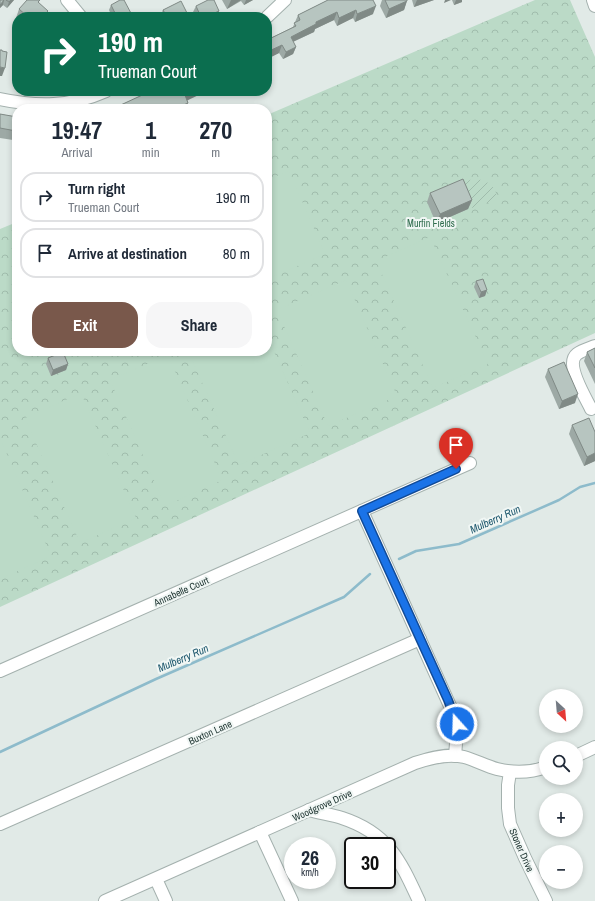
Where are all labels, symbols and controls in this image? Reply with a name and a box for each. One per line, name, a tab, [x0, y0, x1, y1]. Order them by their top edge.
text: 190 m	[98, 23, 163, 61]
icon: right	[32, 28, 84, 80]
text: Trueman Court	[98, 59, 197, 84]
text: 19:47	[52, 114, 102, 146]
text: 1	[145, 114, 156, 146]
text: 270	[199, 114, 232, 146]
text: Arrival	[62, 144, 92, 161]
text: min	[142, 144, 160, 161]
text: m	[211, 144, 220, 161]
text: Turn right	[68, 178, 125, 199]
icon: right	[34, 186, 56, 208]
text: 190 m	[216, 187, 250, 208]
text: Trueman Court	[68, 199, 139, 216]
park label: Murfin Fields	[407, 217, 455, 230]
icon: arrive	[34, 242, 56, 264]
text: Arrive at destination	[68, 243, 187, 264]
text: 80 m	[223, 243, 250, 264]
button: Exit	[32, 302, 138, 348]
button: Share	[146, 302, 252, 348]
pin	[439, 428, 473, 469]
icon: arrive	[445, 434, 467, 456]
water label: Mulberry Run	[467, 502, 523, 536]
street label: Annabelle Court	[151, 573, 211, 610]
water label: Mulberry Run	[155, 641, 211, 675]
north arrow	[539, 689, 583, 733]
map controls	[539, 689, 583, 889]
position arrow	[436, 703, 478, 745]
street label: Buxton Lane	[187, 717, 234, 748]
button: search	[539, 741, 583, 785]
street label: Woodgrove Drive	[290, 786, 354, 824]
button: +	[539, 793, 583, 837]
street label: Stoner Drive	[506, 827, 537, 874]
speed limit sign: 30	[344, 837, 396, 889]
text: 26	[301, 844, 319, 871]
button: −	[539, 845, 583, 889]
text: km/h	[301, 866, 319, 879]

